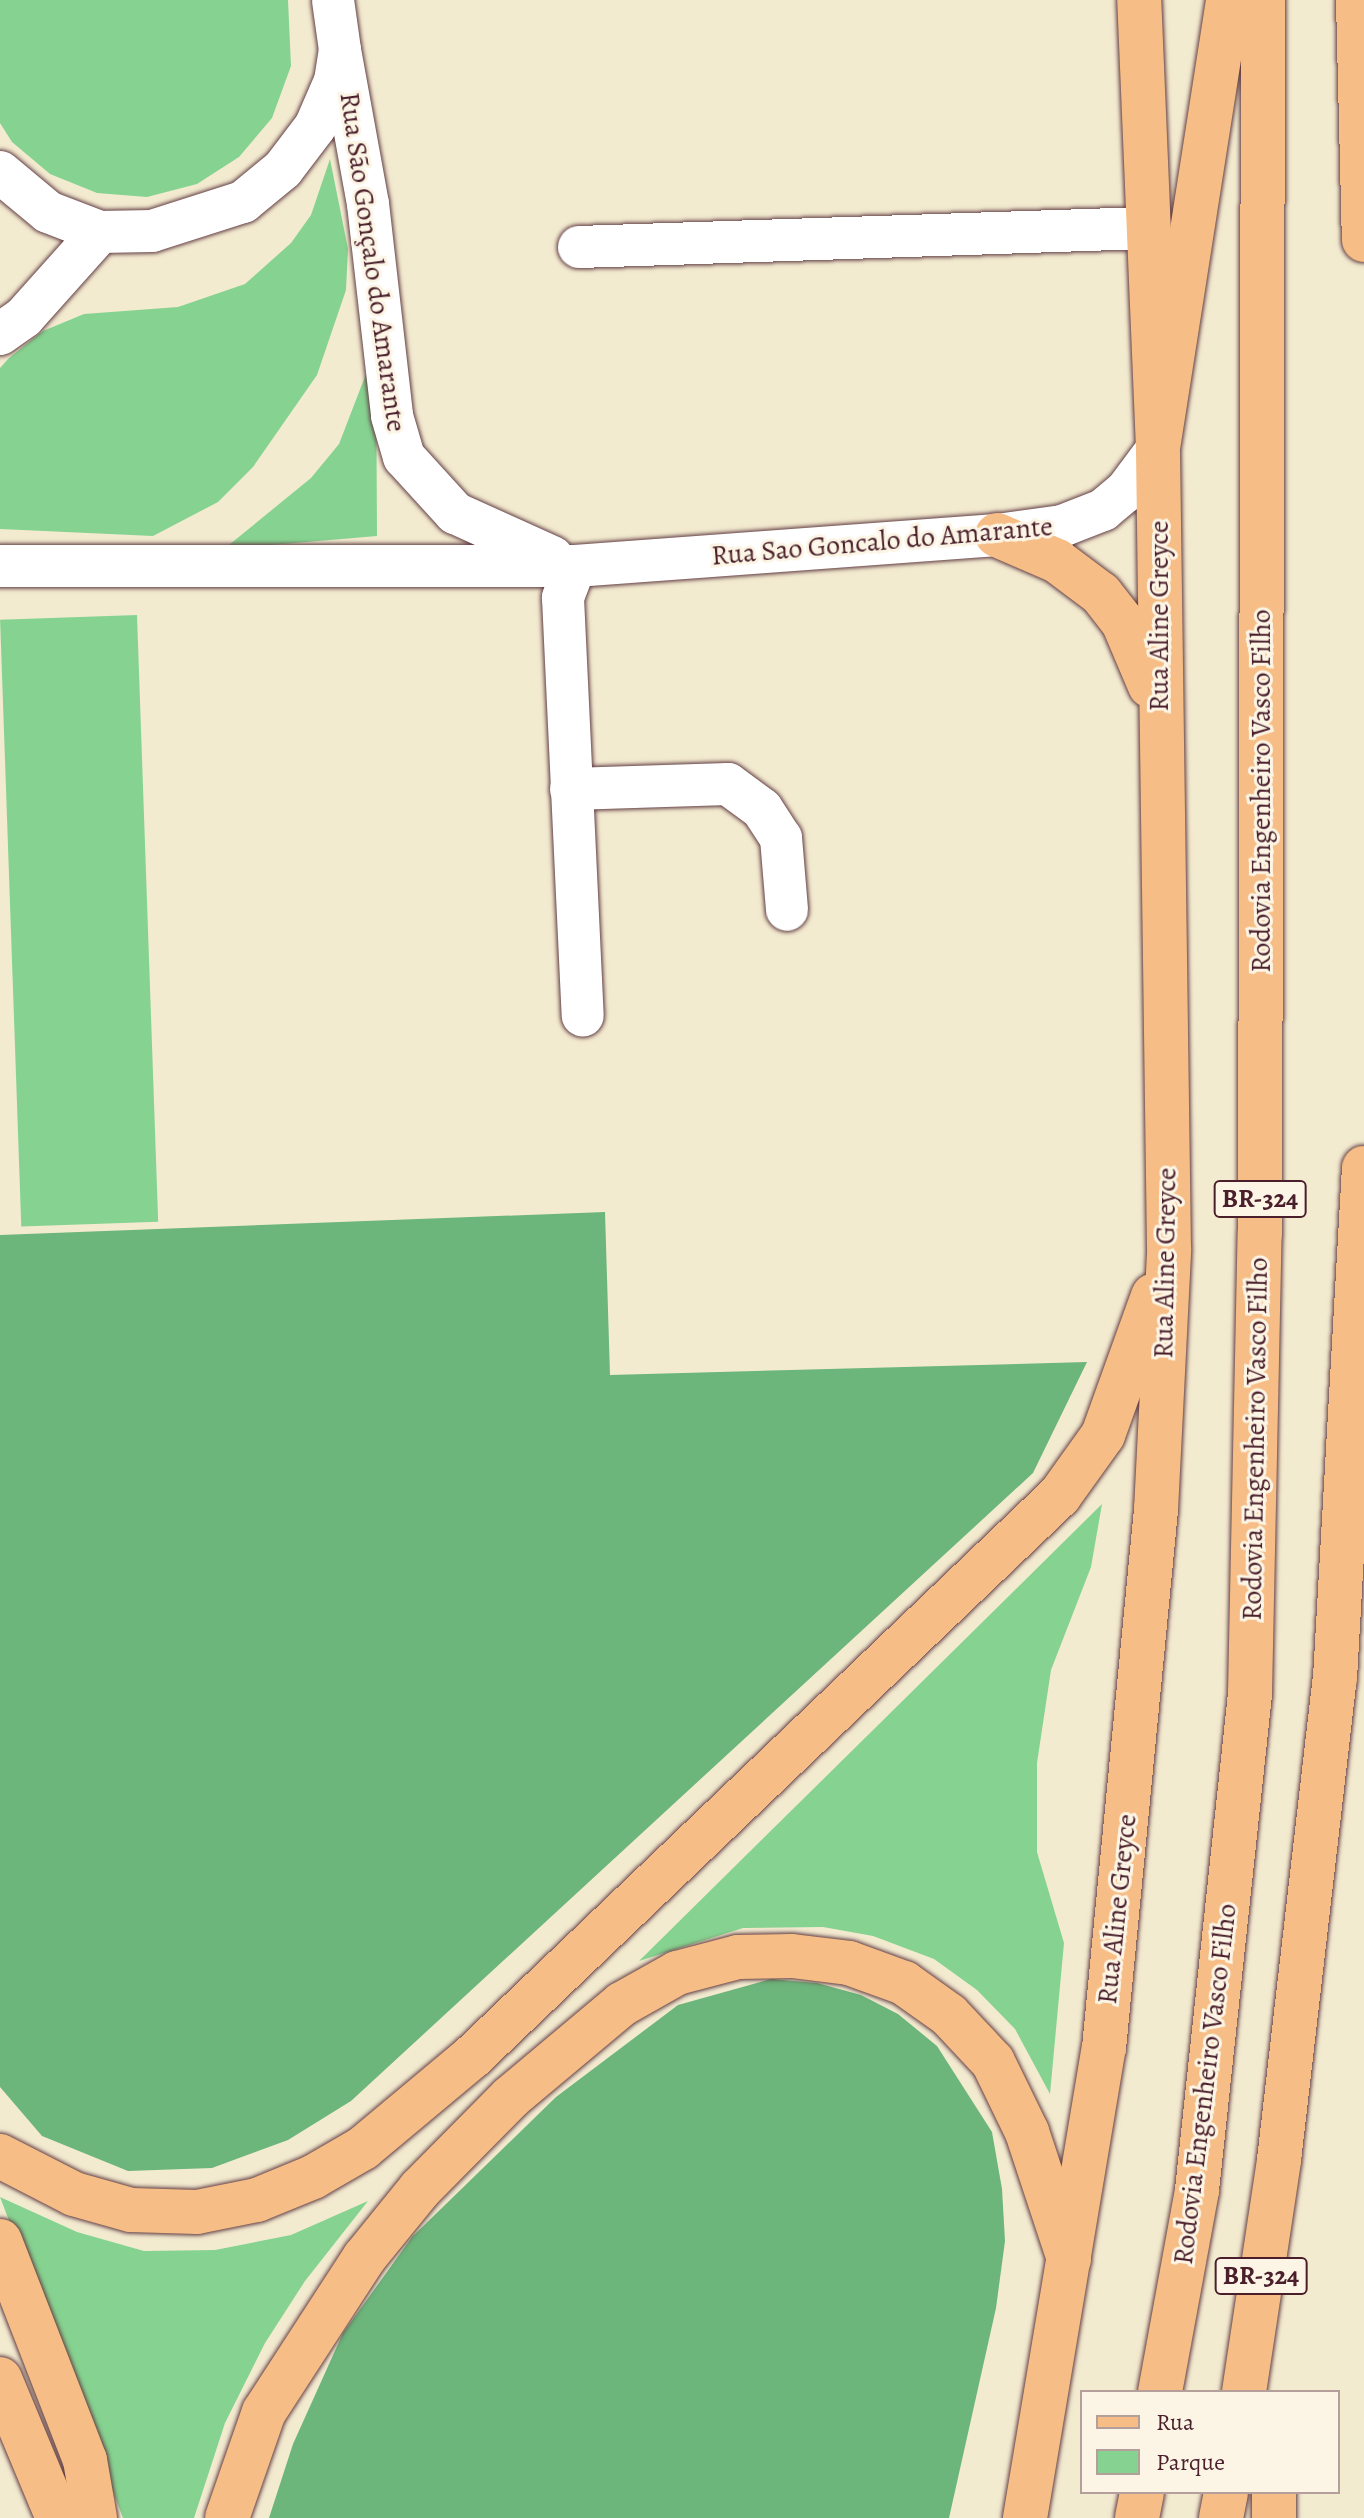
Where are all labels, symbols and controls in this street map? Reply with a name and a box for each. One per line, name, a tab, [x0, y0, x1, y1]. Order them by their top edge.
street label: Rua São Gonçalo do Amarante	[333, 90, 413, 434]
street label: Rua Sao Goncalo do Amarante	[710, 509, 1054, 573]
street label: Rua Aline Greyce	[1142, 520, 1176, 712]
street label: Rodovia Engenheiro Vasco Filho	[1244, 609, 1278, 973]
street label: Rua Aline Greyce	[1147, 1167, 1183, 1359]
road number: BR-324	[1212, 1177, 1308, 1221]
street label: Rodovia Engenheiro Vasco Filho	[1235, 1257, 1275, 1621]
street label: Rua Aline Greyce	[1090, 1812, 1144, 2006]
street label: Rodovia Engenheiro Vasco Filho	[1166, 1902, 1244, 2266]
road number: BR-324	[1213, 2254, 1309, 2298]
legend	[1080, 2390, 1340, 2494]
text: Rua	[1156, 2406, 1194, 2438]
text: Parque	[1156, 2446, 1225, 2478]

